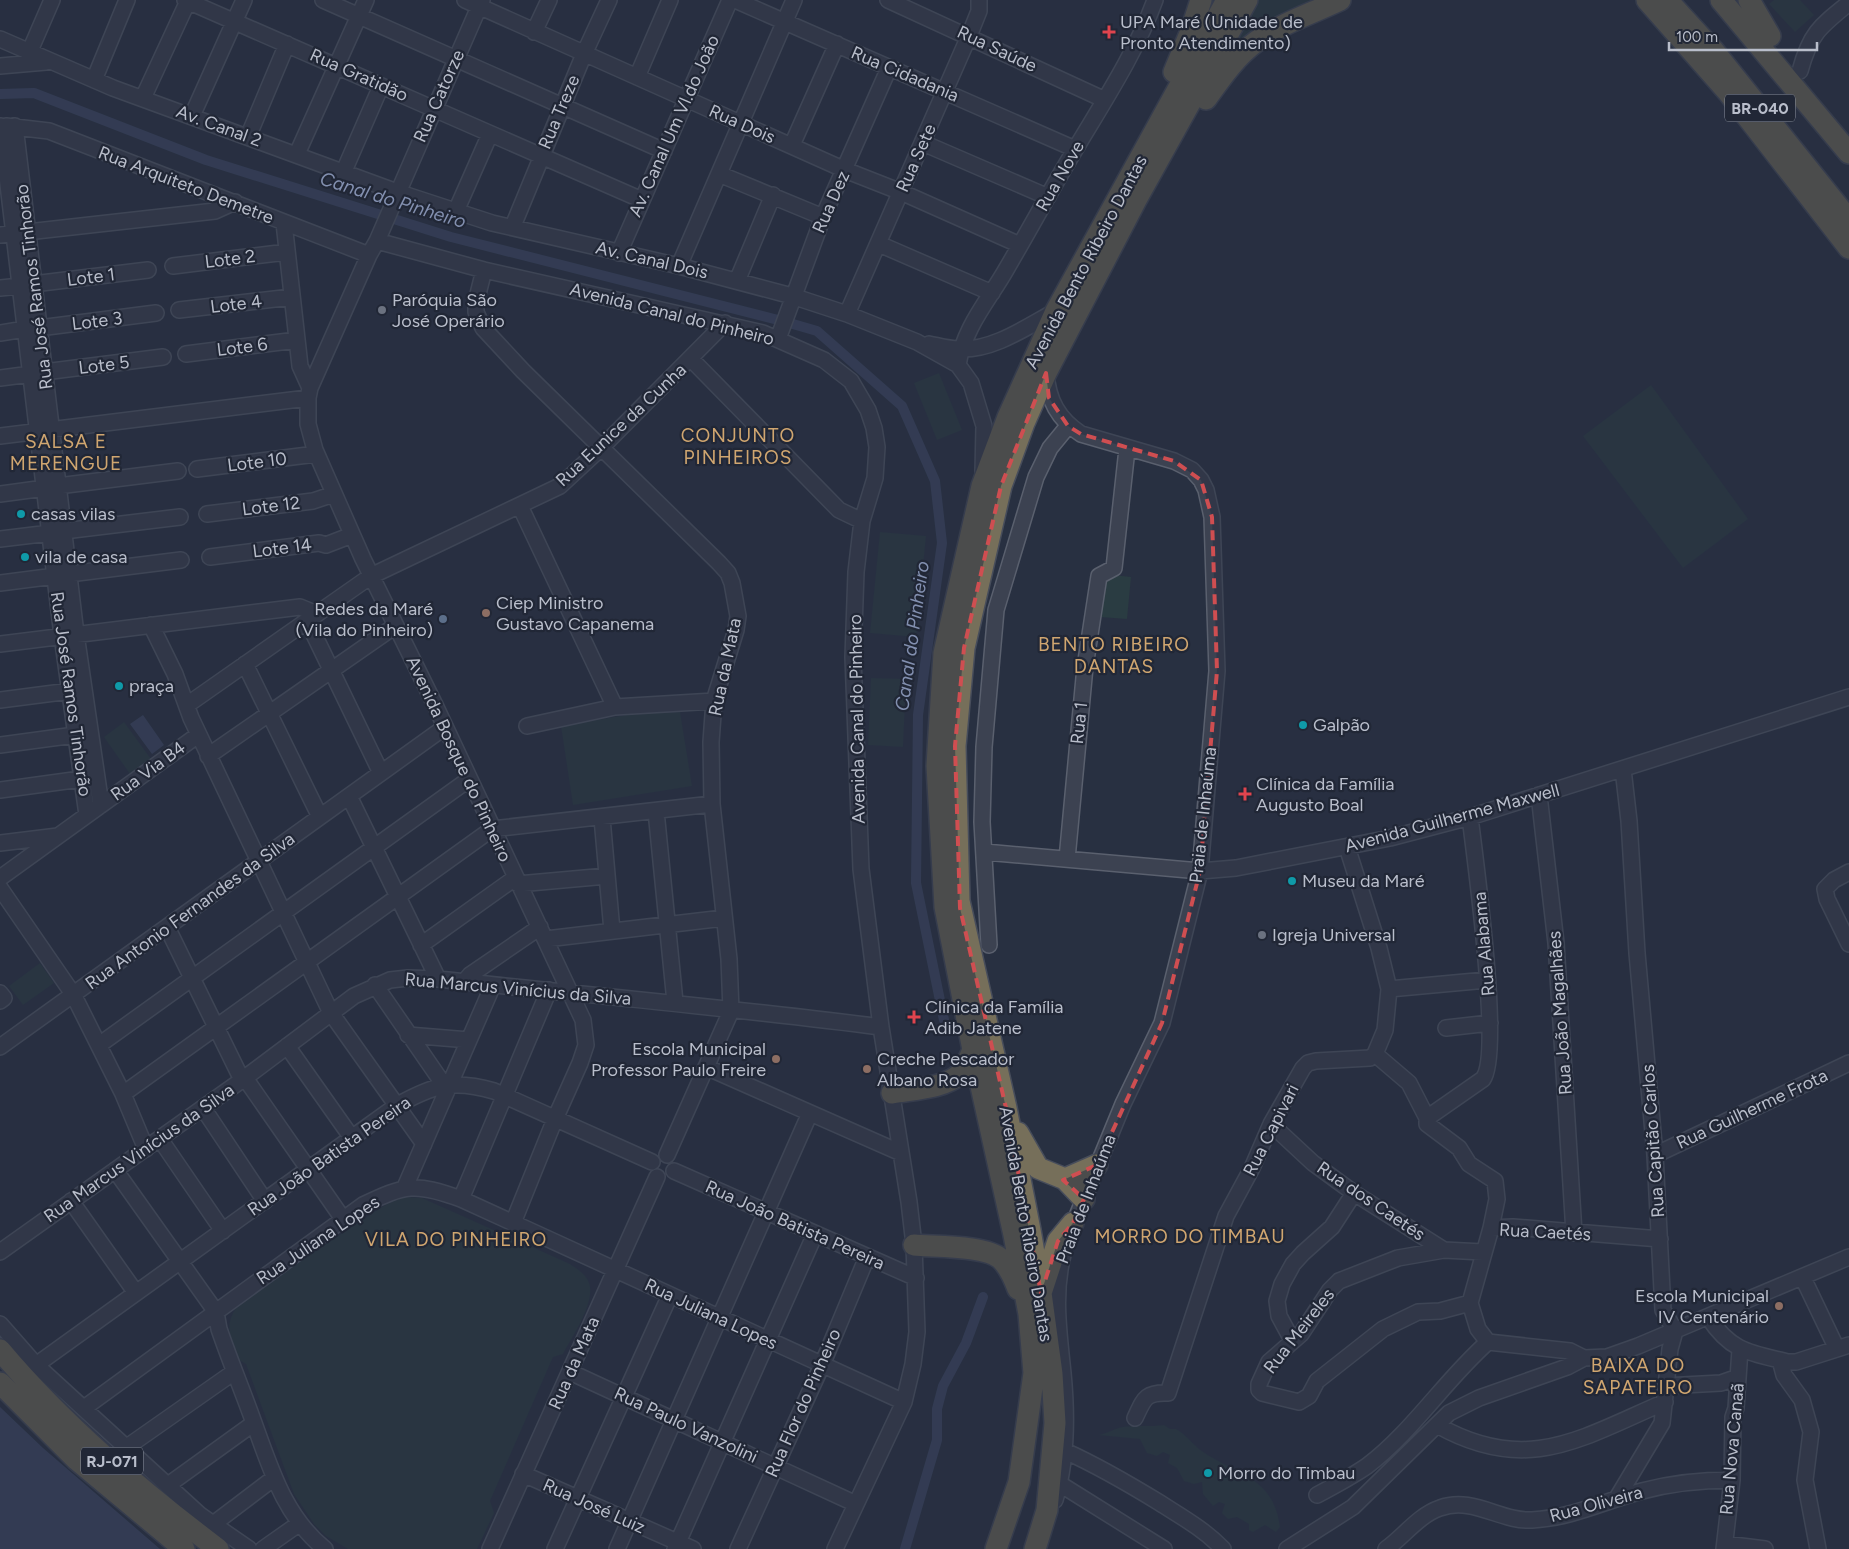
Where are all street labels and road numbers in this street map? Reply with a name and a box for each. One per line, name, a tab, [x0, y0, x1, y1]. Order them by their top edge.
street label: Rua Saúde	[954, 21, 1041, 77]
street label: Av. Canal Um Vl.do João	[624, 32, 724, 220]
street label: Rua Cidadania	[848, 41, 962, 107]
street label: Rua Gratidão	[307, 44, 411, 106]
street label: Rua Catorze	[409, 46, 469, 146]
street label: Rua Treze	[534, 71, 585, 152]
road number: BR-040	[1725, 95, 1795, 122]
street label: Av. Canal 2	[173, 100, 265, 152]
street label: Rua Dois	[705, 100, 779, 148]
street label: Rua Sete	[891, 120, 941, 196]
street label: Rua Nove	[1031, 137, 1089, 215]
street label: Rua Arquiteto Demetre	[95, 141, 277, 229]
street label: Avenida Bento Ribeiro Dantas	[1020, 151, 1152, 373]
street label: Rua Dez	[808, 167, 855, 237]
street label: Rua José Ramos Tinhorão	[10, 183, 58, 391]
street label: Av. Canal Dois	[594, 236, 710, 284]
street label: Lote 2	[203, 245, 257, 273]
street label: Lote 1	[66, 263, 116, 291]
street label: Avenida Canal do Pinheiro	[568, 278, 776, 350]
street label: Lote 4	[209, 290, 263, 318]
street label: Lote 3	[71, 307, 123, 335]
street label: Lote 6	[215, 333, 269, 361]
street label: Lote 5	[77, 351, 131, 379]
street label: Rua Eunice da Cunha	[551, 359, 691, 491]
street label: Lote 10	[226, 447, 288, 477]
street label: Lote 12	[241, 492, 301, 520]
street label: Lote 14	[251, 533, 313, 563]
street label: Rua José Ramos Tinhorão	[46, 590, 96, 798]
street label: Avenida Canal do Pinheiro	[844, 614, 870, 824]
street label: Rua da Mata	[704, 616, 746, 718]
street label: Avenida Bosque do Pinheiro	[402, 653, 516, 865]
street label: Rua 1	[1066, 701, 1092, 745]
street label: Rua Via B4	[106, 736, 190, 806]
street label: Praia de Inhaúma	[1185, 746, 1221, 884]
street label: Avenida Guilherme Maxwell	[1342, 779, 1562, 857]
street label: Rua Antonio Fernandes da Silva	[81, 828, 299, 994]
street label: Rua Alabama	[1468, 891, 1500, 997]
street label: Rua João Magalhães	[1543, 930, 1577, 1096]
street label: Rua Marcus Vinícius da Silva	[404, 968, 632, 1010]
street label: Rua Capitão Carlos	[1637, 1064, 1669, 1218]
street label: Rua Guilherme Frota	[1673, 1064, 1831, 1154]
street label: Rua Marcus Vinícius da Silva	[40, 1079, 238, 1227]
street label: Rua Capivari	[1238, 1080, 1304, 1180]
street label: Rua João Batista Pereira	[243, 1091, 415, 1221]
street label: Avenida Bento Ribeiro Dantas	[994, 1105, 1058, 1343]
street label: Praia de Inhaúma	[1051, 1131, 1121, 1267]
street label: Rua dos Caetés	[1313, 1157, 1429, 1245]
street label: Rua João Batista Pereira	[702, 1175, 888, 1275]
street label: Rua Juliana Lopes	[252, 1191, 384, 1289]
street label: Rua Caetés	[1499, 1219, 1591, 1245]
street label: Rua Juliana Lopes	[641, 1274, 781, 1354]
street label: Rua Meireles	[1259, 1284, 1339, 1378]
street label: Rua da Mata	[544, 1313, 604, 1413]
street label: Rua Flor do Pinheiro	[760, 1325, 846, 1481]
street label: Rua Paulo Vanzolini	[611, 1382, 761, 1468]
street label: Rua Nova Canaã	[1715, 1382, 1749, 1516]
road number: RJ-071	[81, 1448, 143, 1474]
street label: Rua José Luiz	[539, 1474, 649, 1538]
street label: Rua Oliveira	[1547, 1481, 1645, 1527]

